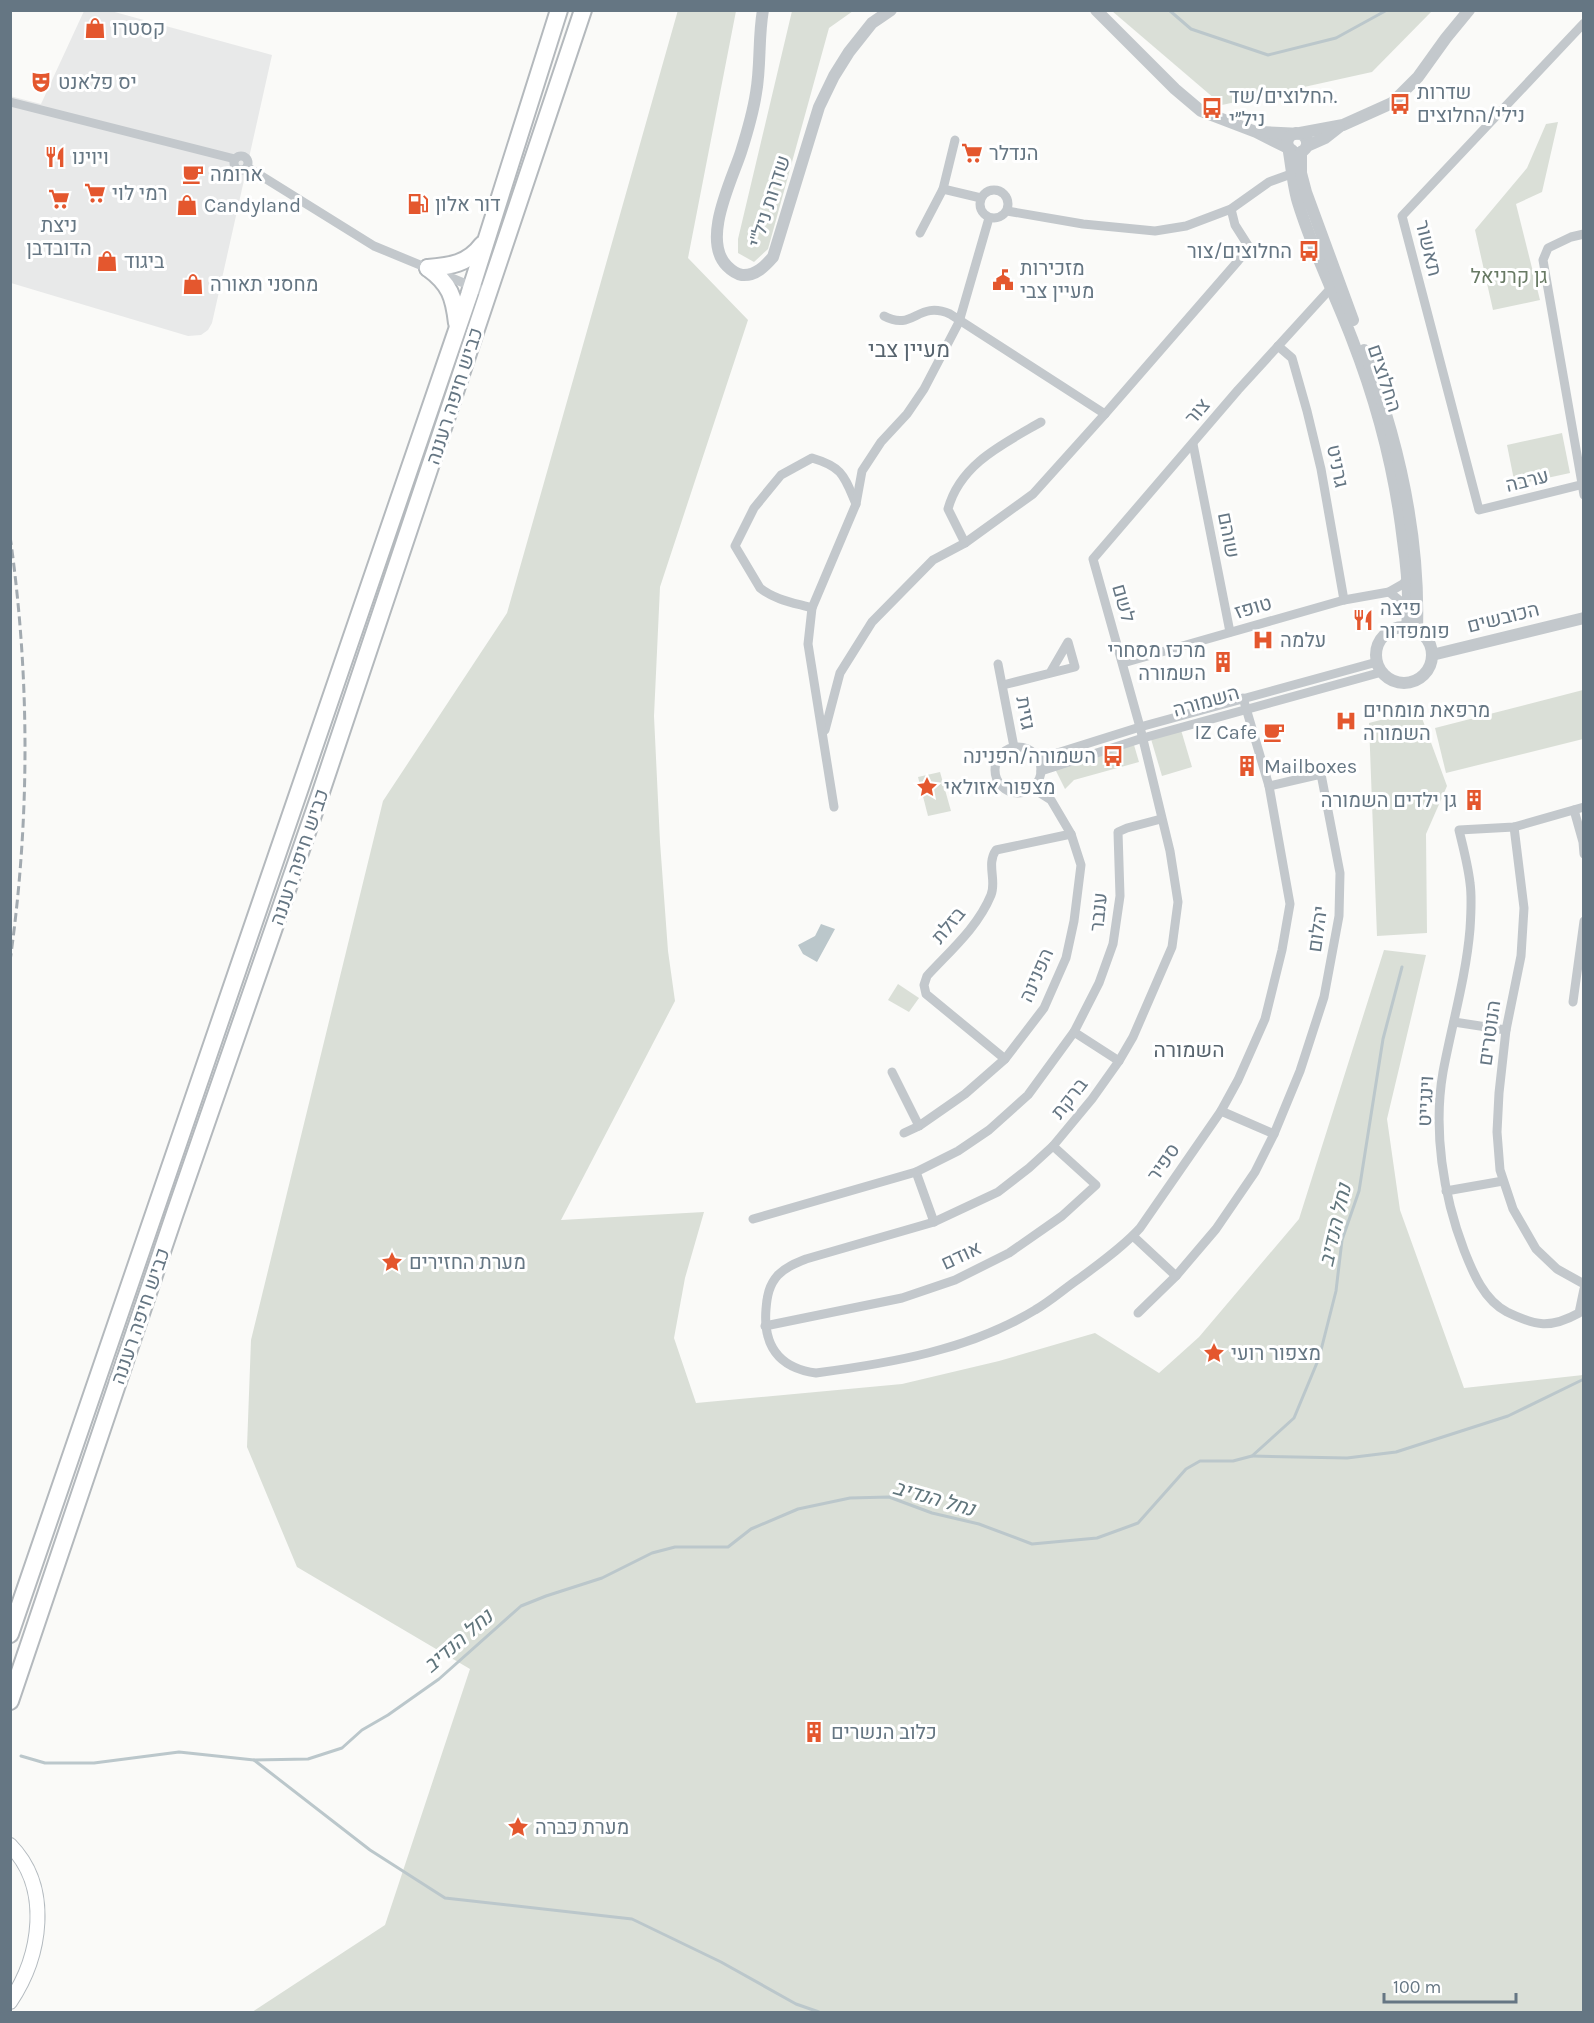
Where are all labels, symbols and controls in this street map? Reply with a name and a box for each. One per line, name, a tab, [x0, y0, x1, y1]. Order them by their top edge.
shop icon: קסטרו	[83, 16, 107, 40]
place label: קסטרו	[112, 17, 165, 40]
theatre icon: יס פלאנט	[29, 70, 53, 94]
place label: יס פלאנט	[58, 71, 137, 94]
place label: שדרות נילי/החלוצים	[1417, 81, 1525, 127]
place label: החלוצים/שד. ניל״י	[1229, 85, 1337, 131]
bus stop icon: שדרות נילי/החלוצים	[1388, 92, 1412, 116]
bus stop icon: החלוצים/שד. ניל״י	[1200, 96, 1224, 120]
supermarket icon: הנדלר	[960, 141, 984, 165]
place label: הנדלר	[989, 142, 1039, 165]
restaurant icon: ויוינו	[43, 145, 67, 169]
place label: ויוינו	[72, 146, 109, 169]
street label: שדרות ניל"י	[744, 152, 795, 250]
cafe icon: ארומה	[181, 162, 205, 186]
place label: ארומה	[210, 163, 263, 186]
supermarket icon: רמי לוי	[83, 181, 107, 205]
place label: רמי לוי	[112, 182, 168, 205]
supermarket icon: ניצת הדובדבן	[47, 187, 71, 211]
fuel station icon: דור אלון	[406, 192, 430, 216]
shop icon: Candyland	[175, 193, 199, 217]
place label: דור אלון	[435, 193, 501, 216]
place label: Candyland	[204, 194, 301, 217]
place label: ניצת הדובדבן	[26, 214, 92, 260]
street label: תאשור	[1410, 218, 1447, 279]
bus stop icon: החלוצים/צור	[1297, 239, 1321, 263]
place label: החלוצים/צור	[1187, 240, 1292, 263]
shop icon: ביגוד	[95, 249, 119, 273]
place label: ביגוד	[124, 250, 165, 273]
place label: מזכירות מעיין צבי	[1020, 257, 1094, 303]
park label: גן קרניאל	[1471, 265, 1547, 288]
public building icon: מזכירות מעיין צבי	[991, 268, 1015, 292]
shop icon: מחסני תאורה	[181, 272, 205, 296]
place label: מחסני תאורה	[210, 273, 318, 296]
street label: כביש חיפה רעננה	[421, 325, 487, 468]
district label: מעיין צבי	[868, 337, 950, 363]
street label: החלוצים	[1363, 341, 1406, 415]
street label: צור	[1180, 394, 1215, 429]
street label: גרניט	[1322, 443, 1353, 490]
street label: ערבה	[1503, 464, 1551, 497]
street label: שוהם	[1213, 510, 1244, 560]
street label: לשם	[1107, 581, 1140, 625]
street label: טופז	[1232, 591, 1274, 624]
place label: פיצה פומפדור	[1380, 597, 1450, 643]
street label: הכובשים	[1465, 597, 1542, 638]
restaurant icon: פיצה פומפדור	[1351, 608, 1375, 632]
hospital icon: עלמה	[1251, 628, 1275, 652]
place label: עלמה	[1280, 629, 1326, 652]
place label: מרכז מסחרי השמורה	[1108, 639, 1206, 685]
building icon: מרכז מסחרי השמורה	[1211, 650, 1235, 674]
street label: השמורה	[1170, 681, 1242, 722]
street label: גזית	[1011, 695, 1040, 732]
place label: מרפאת מומחים השמורה	[1363, 699, 1490, 745]
hospital icon: מרפאת מומחים השמורה	[1334, 709, 1358, 733]
cafe icon: IZ Cafe	[1262, 720, 1286, 744]
place label: IZ Cafe	[1194, 721, 1257, 744]
bus stop icon: השמורה/הפנינה	[1101, 744, 1125, 768]
place label: השמורה/הפנינה	[963, 745, 1096, 768]
building icon: Mailboxes	[1235, 754, 1259, 778]
place label: Mailboxes	[1264, 755, 1357, 778]
place icon: מצפור אזולאי	[915, 775, 939, 799]
place label: מצפור אזולאי	[944, 776, 1056, 799]
street label: כביש חיפה רעננה	[265, 786, 334, 928]
building icon: גן ילדים השמורה	[1462, 788, 1486, 812]
place label: גן ילדים השמורה	[1321, 789, 1457, 812]
street label: ענבר	[1085, 891, 1112, 933]
street label: בזלת	[927, 902, 970, 948]
street label: יהלום	[1303, 904, 1332, 954]
street label: הפנינה	[1014, 945, 1058, 1006]
street label: הנוטרים	[1474, 999, 1505, 1067]
district label: השמורה	[1153, 1038, 1225, 1062]
street label: ברקת	[1046, 1073, 1093, 1123]
street label: וינגייט	[1413, 1075, 1438, 1127]
street label: ספיר	[1142, 1139, 1185, 1186]
water label: נחל הנדיב	[1314, 1180, 1356, 1269]
street label: אודם	[937, 1236, 985, 1275]
street label: כביש חיפה רעננה	[106, 1245, 175, 1387]
place icon: מערת החזירים	[380, 1250, 404, 1274]
place label: מערת החזירים	[409, 1251, 526, 1274]
place icon: מצפור רועי	[1202, 1341, 1226, 1365]
place label: מצפור רועי	[1231, 1342, 1321, 1365]
water label: נחל הנדיב	[890, 1475, 979, 1521]
water label: נחל הנדיב	[418, 1604, 499, 1678]
building icon: כלוב הנשרים	[802, 1720, 826, 1744]
place label: כלוב הנשרים	[831, 1721, 937, 1744]
place icon: מערת כברה	[506, 1815, 530, 1839]
place label: מערת כברה	[535, 1816, 629, 1839]
scale bar	[1384, 1966, 1516, 2004]
text: 100 m	[1393, 1976, 1441, 1998]

